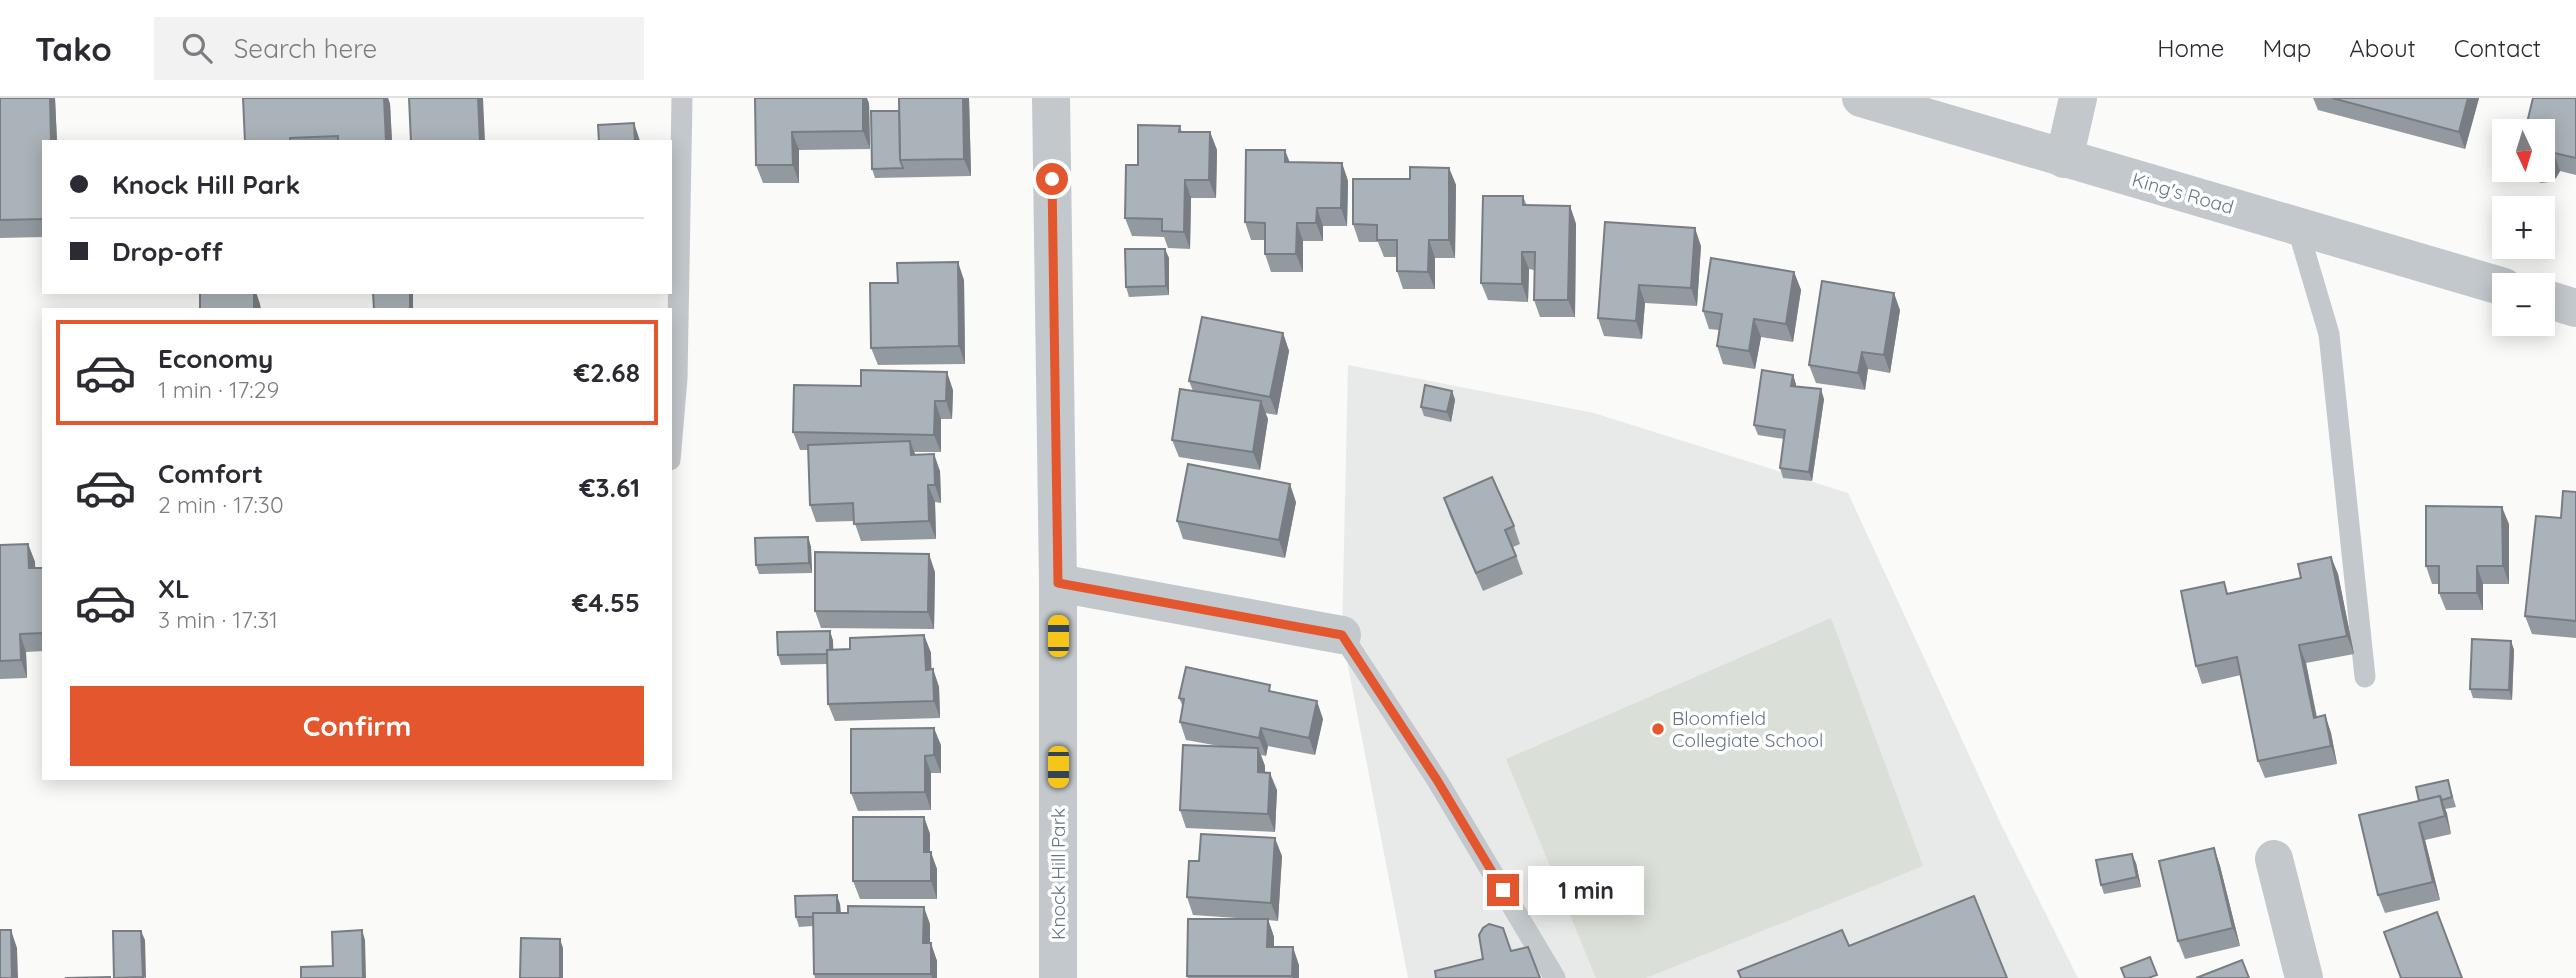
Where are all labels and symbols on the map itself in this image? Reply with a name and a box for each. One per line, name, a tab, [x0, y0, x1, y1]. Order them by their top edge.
north arrow	[2492, 119, 2555, 182]
route start	[1036, 163, 1068, 195]
street label: King's Road	[2129, 167, 2237, 219]
car	[1048, 615, 1069, 657]
place label: Bloomfield Collegiate School	[1672, 706, 1823, 752]
marker: Bloomfield Collegiate School	[1650, 721, 1666, 737]
car	[1048, 746, 1069, 788]
street label: Knock Hill Park	[1046, 808, 1070, 940]
callout: 1 min	[1528, 866, 1643, 914]
route end	[1487, 874, 1519, 906]

